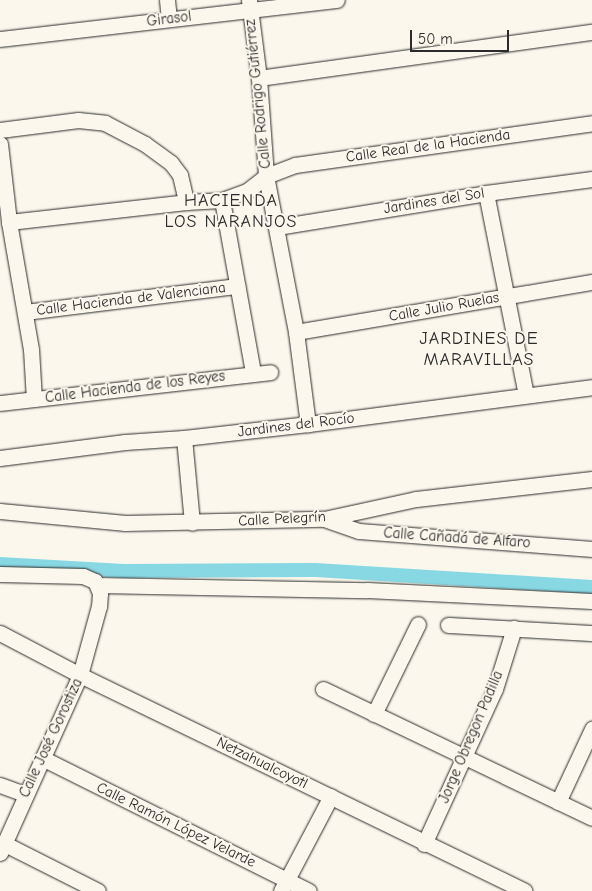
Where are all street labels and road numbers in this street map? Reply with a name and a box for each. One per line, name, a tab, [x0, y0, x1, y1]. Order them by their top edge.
street label: Girasol	[146, 7, 192, 31]
street label: Calle Rodrigo Gutiérrez	[241, 18, 275, 170]
street label: Calle Real de la Hacienda	[345, 126, 511, 166]
street label: Jardines del Sol	[382, 184, 486, 218]
street label: Calle Hacienda de Valenciana	[35, 278, 227, 320]
street label: Calle Julio Ruelas	[387, 288, 501, 326]
street label: Calle Hacienda de los Reyes	[44, 367, 226, 407]
street label: Jardines del Rocío	[237, 409, 355, 441]
street label: Calle Pelegrín	[238, 508, 326, 530]
street label: Calle Cañadá de Alfaro	[383, 524, 531, 552]
street label: Jorge Obregon Padilla	[435, 668, 507, 806]
street label: Calle José Gorostiza	[15, 676, 87, 800]
street label: Netzahualcoyotl	[213, 733, 311, 793]
street label: Calle Ramón López Velarde	[93, 779, 259, 871]

